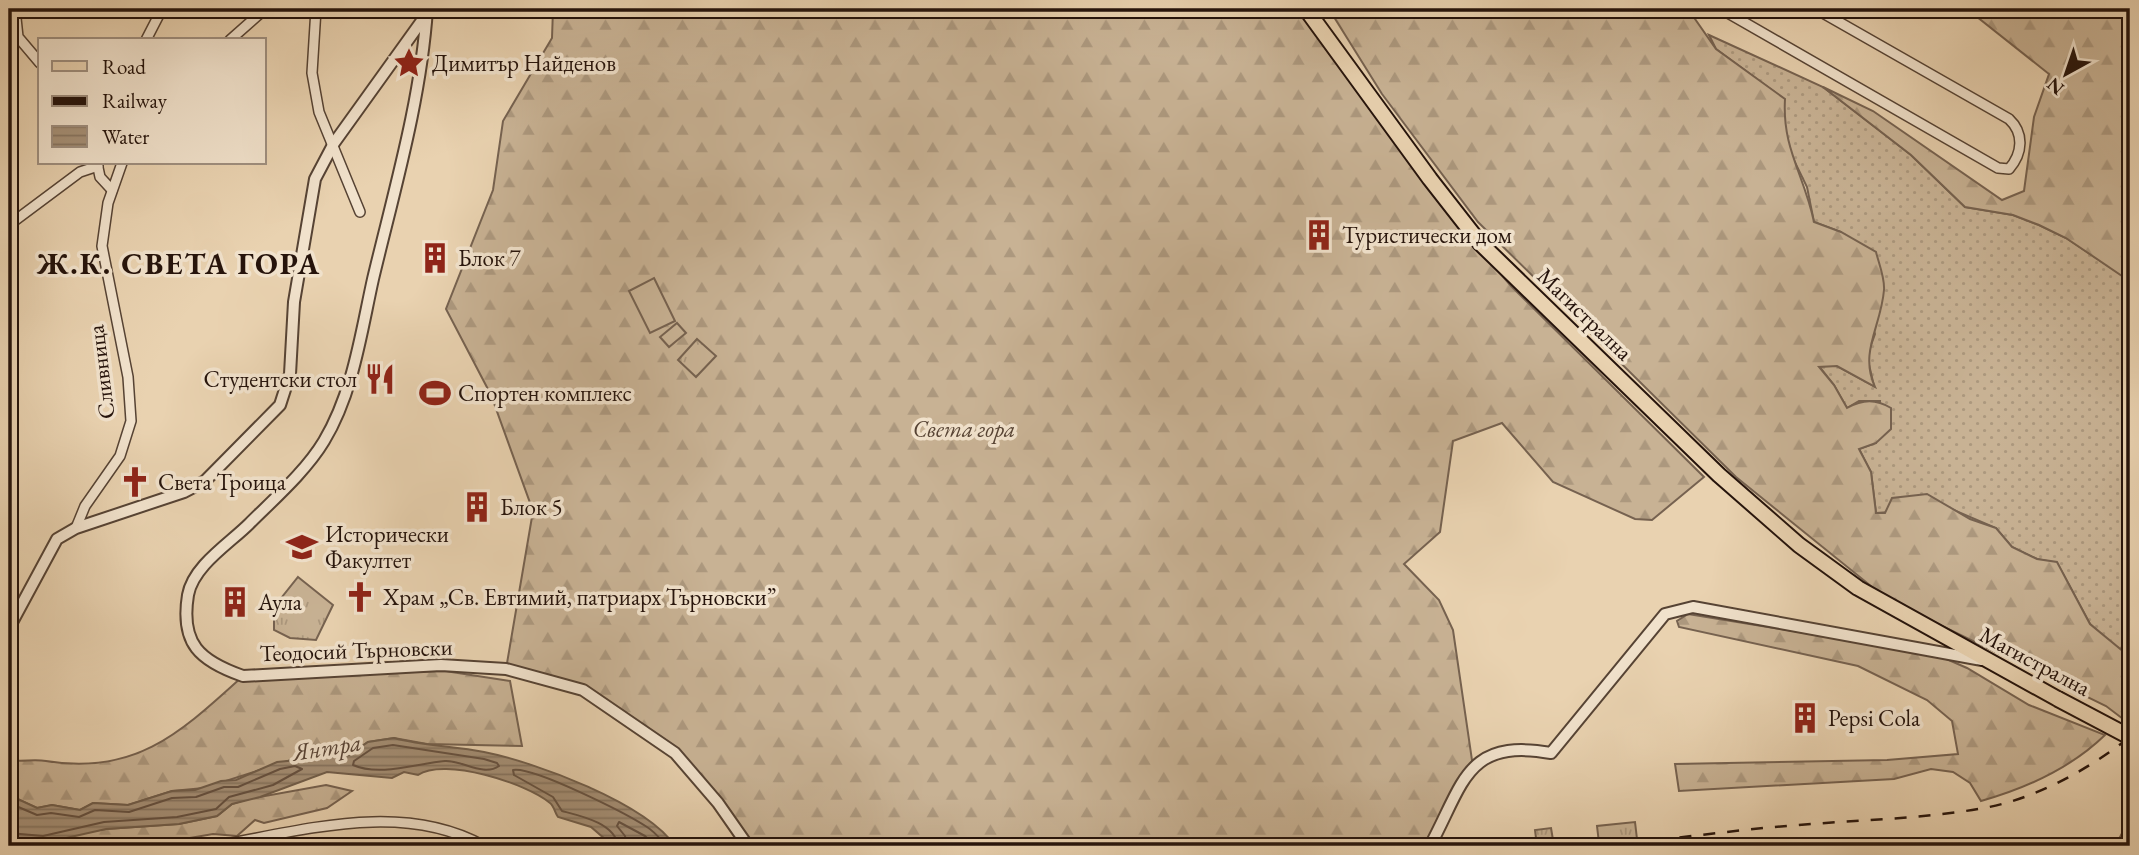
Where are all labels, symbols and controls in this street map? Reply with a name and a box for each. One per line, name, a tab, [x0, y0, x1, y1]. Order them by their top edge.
legend	[38, 38, 266, 164]
north arrow	[2030, 38, 2100, 108]
place icon: Димитър Найденов	[392, 46, 426, 80]
place label: Димитър Найденов	[432, 48, 616, 78]
text: Road	[102, 53, 146, 80]
text: N	[2041, 72, 2069, 101]
text: Railway	[102, 87, 168, 114]
text: Water	[102, 123, 149, 150]
building icon: Туристически дом	[1302, 218, 1336, 252]
place label: Туристически дом	[1342, 220, 1513, 250]
building icon: Блок 7	[418, 241, 452, 275]
place label: Блок 7	[458, 243, 522, 273]
district label: Ж.К. СВЕТА ГОРА	[36, 244, 321, 283]
street label: Магистрална	[1531, 261, 1640, 368]
street label: Сливница	[80, 323, 122, 421]
restaurant icon: Студентски стол	[363, 362, 397, 396]
place label: Студентски стол	[203, 364, 357, 394]
sports icon: Спортен комплекс	[418, 376, 452, 410]
place label: Спортен комплекс	[458, 378, 632, 408]
park label: Света гора	[913, 414, 1015, 444]
church icon: Света Троица	[118, 465, 152, 499]
place label: Света Троица	[158, 467, 287, 497]
building icon: Блок 5	[460, 490, 494, 524]
place label: Блок 5	[500, 492, 563, 522]
place label: Исторически Факултет	[325, 519, 449, 575]
school or university icon: Исторически Факултет	[285, 530, 319, 564]
church icon: Храм „Св. Евтимий, патриарх Търновски”	[343, 580, 377, 614]
place label: Храм „Св. Евтимий, патриарх Търновски”	[382, 582, 776, 612]
building icon: Аула	[218, 585, 252, 619]
place label: Аула	[257, 587, 303, 617]
street label: Магистрална	[1974, 619, 2096, 703]
street label: Теодосий Търновски	[259, 632, 453, 668]
building icon: Pepsi Cola	[1788, 701, 1822, 735]
place label: Pepsi Cola	[1828, 703, 1921, 733]
water label: Янтра	[288, 726, 364, 768]

